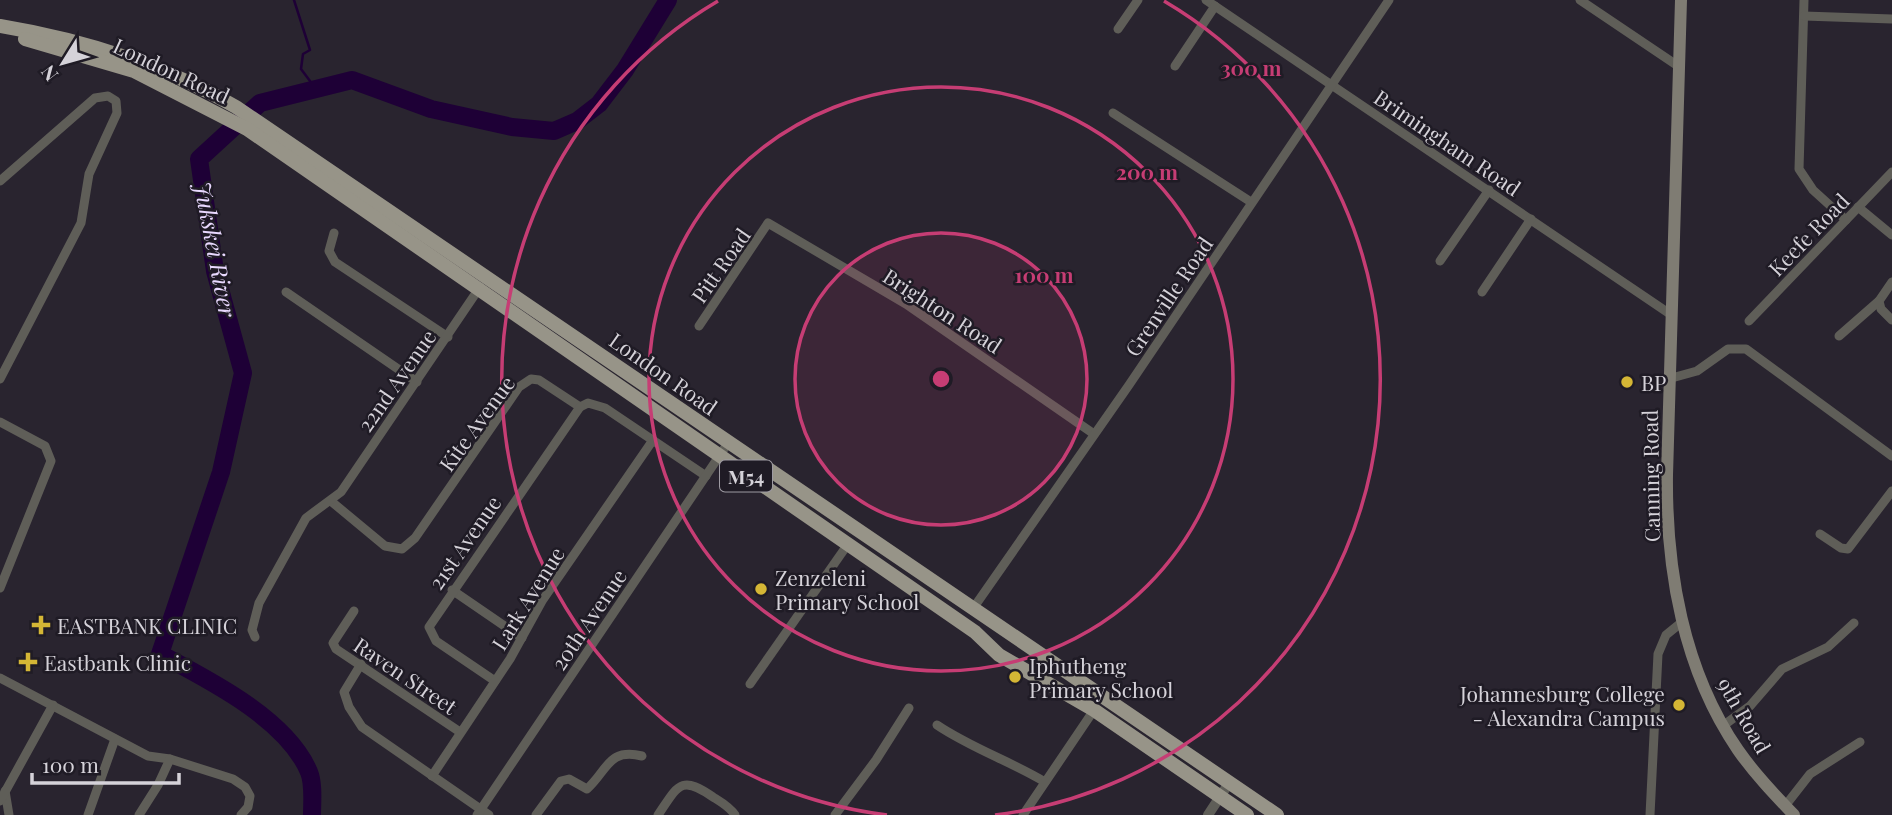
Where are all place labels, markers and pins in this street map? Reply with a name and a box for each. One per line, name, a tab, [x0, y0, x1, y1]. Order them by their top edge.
centre of rings	[929, 367, 953, 391]
place label: BP	[1641, 368, 1666, 396]
marker: BP	[1619, 374, 1635, 390]
place label: Zenzeleni Primary School	[775, 563, 919, 615]
marker: Zenzeleni Primary School	[753, 581, 769, 597]
place label: EASTBANK CLINIC	[57, 611, 237, 639]
marker: EASTBANK CLINIC	[31, 615, 51, 635]
place label: Eastbank Clinic	[44, 648, 191, 676]
place label: Iphutheng Primary School	[1029, 651, 1173, 703]
marker: Eastbank Clinic	[18, 652, 38, 672]
marker: Iphutheng Primary School	[1007, 669, 1023, 685]
place label: Johannesburg College - Alexandra Campus	[1459, 679, 1665, 731]
marker: Johannesburg College - Alexandra Campus	[1671, 697, 1687, 713]

